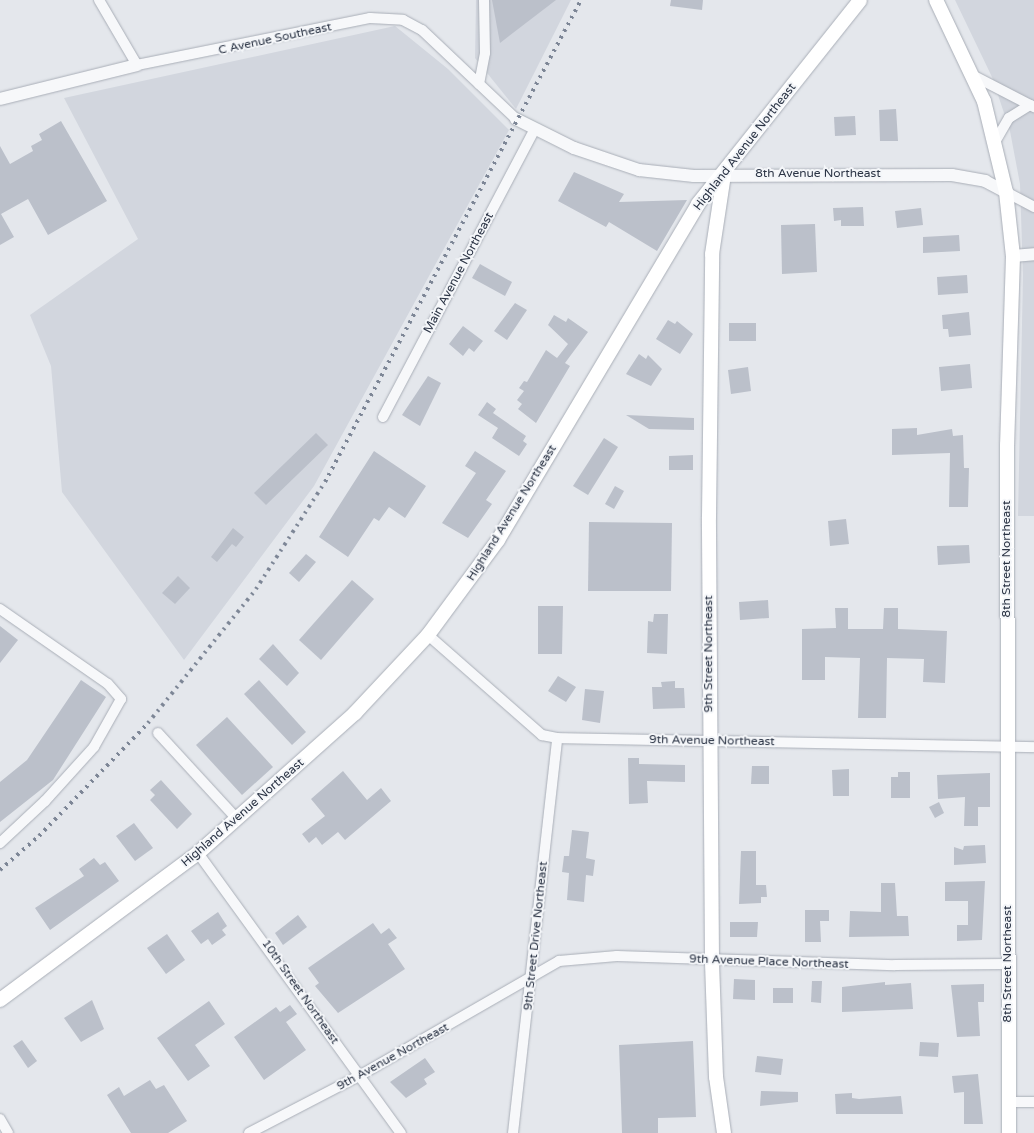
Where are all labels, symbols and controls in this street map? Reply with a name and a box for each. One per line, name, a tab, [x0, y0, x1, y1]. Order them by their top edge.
street label: C Avenue Southeast	[217, 20, 333, 58]
street label: Highland Avenue Northeast	[691, 80, 799, 214]
street label: 8th Avenue Northeast	[755, 167, 881, 181]
street label: Main Avenue Northeast	[421, 210, 497, 336]
street label: Highland Avenue Northeast	[464, 442, 560, 584]
street label: 8th Street Northeast	[1000, 500, 1014, 618]
street label: 9th Street Northeast	[702, 595, 716, 713]
street label: 9th Avenue Northeast	[649, 733, 775, 749]
street label: Highland Avenue Northeast	[179, 756, 307, 870]
street label: 9th Street Drive Northeast	[521, 861, 551, 1011]
street label: 8th Street Northeast	[1001, 905, 1015, 1023]
street label: 10th Street Northeast	[258, 937, 342, 1047]
street label: 9th Avenue Place Northeast	[689, 952, 849, 972]
street label: 9th Avenue Northeast	[335, 1020, 451, 1094]

